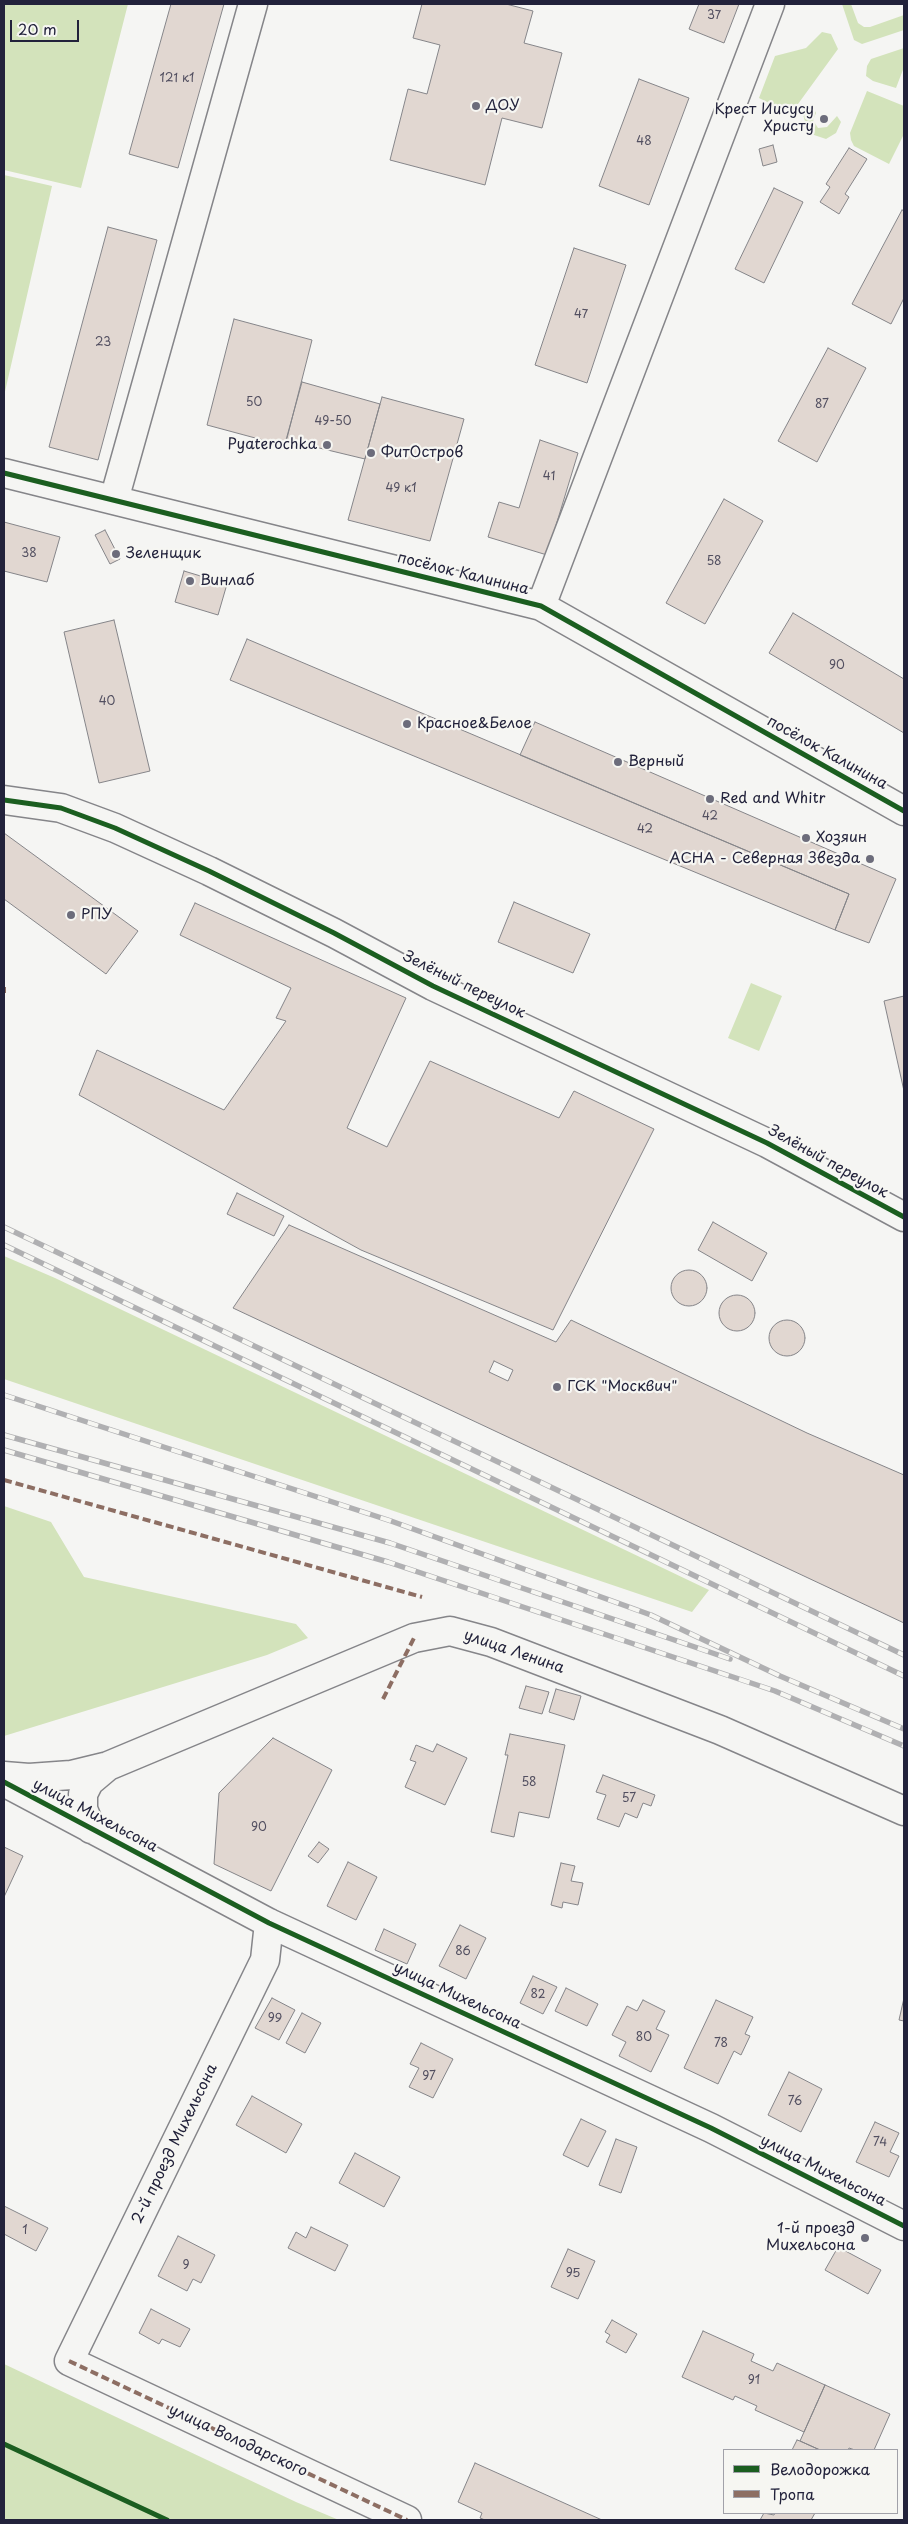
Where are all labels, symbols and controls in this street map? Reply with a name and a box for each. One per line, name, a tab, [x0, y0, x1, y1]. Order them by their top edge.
house number: 37	[707, 9, 721, 23]
scale bar	[12, 10, 81, 42]
text: 20 m	[18, 17, 57, 40]
house number: 121 к1	[160, 72, 194, 86]
place label: ДОУ	[486, 97, 520, 115]
marker: ДОУ	[470, 100, 482, 112]
place label: Крест Иисусу Христу	[714, 101, 814, 136]
marker: Крест Иисусу Христу	[818, 113, 830, 125]
house number: 48	[636, 135, 652, 149]
house number: 47	[574, 308, 588, 322]
house number: 23	[95, 336, 111, 350]
house number: 50	[246, 396, 262, 410]
house number: 87	[815, 398, 829, 412]
house number: 49-50	[315, 415, 351, 429]
place label: Pyaterochka	[228, 436, 317, 454]
marker: Pyaterochka	[321, 439, 333, 451]
place label: ФитОстров	[381, 444, 463, 462]
marker: ФитОстров	[365, 447, 377, 459]
house number: 41	[543, 470, 555, 484]
house number: 49 к1	[385, 482, 417, 496]
place label: Зеленщик	[126, 545, 201, 563]
house number: 38	[21, 547, 37, 561]
marker: Зеленщик	[110, 548, 122, 560]
street label: посёлок Калинина	[395, 549, 531, 599]
house number: 58	[706, 555, 722, 569]
place label: Винлаб	[200, 572, 254, 590]
marker: Винлаб	[184, 575, 196, 587]
house number: 90	[829, 659, 845, 673]
house number: 40	[99, 695, 115, 709]
street label: посёлок Калинина	[764, 712, 890, 794]
place label: Красное&Белое	[417, 715, 532, 733]
marker: Красное&Белое	[401, 718, 413, 730]
place label: Верный	[628, 753, 684, 771]
marker: Верный	[612, 756, 624, 768]
place label: Red and Whitr	[720, 790, 825, 808]
marker: Red and Whitr	[704, 793, 716, 805]
house number: 42	[702, 810, 718, 824]
house number: 42	[637, 823, 653, 837]
place label: Хозяин	[816, 829, 867, 847]
marker: Хозяин	[800, 832, 812, 844]
place label: АСНА - Северная Звезда	[669, 850, 860, 868]
marker: АСНА - Северная Звезда	[864, 853, 876, 865]
place label: РПУ	[81, 906, 112, 924]
marker: РПУ	[65, 909, 77, 921]
street label: Зелёный переулок	[400, 947, 528, 1023]
street label: Зелёный переулок	[765, 1122, 891, 1202]
place label: ГСК "Москвич"	[567, 1378, 678, 1396]
marker: ГСК "Москвич"	[551, 1381, 563, 1393]
street label: улица Ленина	[461, 1626, 567, 1678]
street label: улица Михельсона	[30, 1775, 160, 1857]
house number: 58	[521, 1776, 537, 1790]
house number: 57	[622, 1792, 636, 1806]
house number: 90	[251, 1821, 267, 1835]
house number: 86	[455, 1945, 471, 1959]
street label: улица Михельсона	[390, 1959, 524, 2033]
house number: 82	[531, 1988, 545, 2002]
house number: 99	[268, 2012, 282, 2026]
house number: 80	[636, 2031, 652, 2045]
house number: 78	[714, 2037, 728, 2051]
street label: 2-й проезд Михельсона	[128, 2061, 222, 2227]
house number: 97	[422, 2070, 436, 2084]
house number: 76	[788, 2095, 802, 2109]
street label: улица Михельсона	[757, 2131, 889, 2211]
house number: 74	[873, 2136, 887, 2150]
place label: 1-й проезд Михельсона	[766, 2220, 855, 2255]
house number: 1	[22, 2224, 28, 2238]
marker: 1-й проезд Михельсона	[859, 2232, 871, 2244]
house number: 9	[182, 2259, 190, 2273]
house number: 95	[566, 2267, 580, 2281]
house number: 91	[748, 2374, 760, 2388]
street label: улица Володарского	[166, 2401, 310, 2481]
legend	[723, 2449, 898, 2514]
text: Велодорожка	[770, 2457, 870, 2480]
text: Тропа	[770, 2482, 815, 2505]

